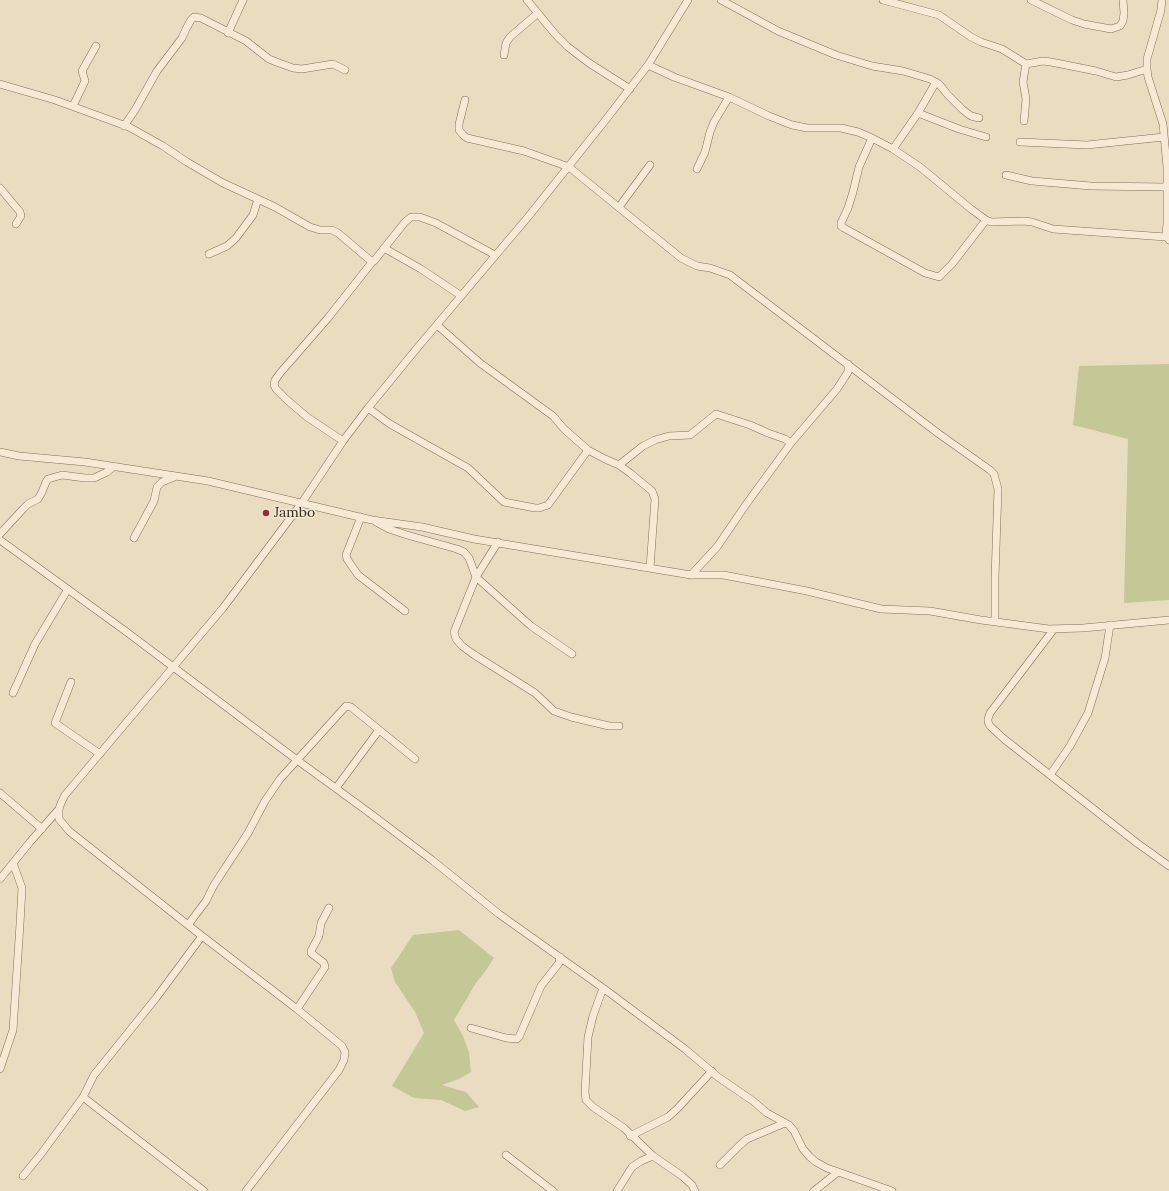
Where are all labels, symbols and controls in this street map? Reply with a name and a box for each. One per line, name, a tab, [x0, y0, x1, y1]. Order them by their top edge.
place label: Jambo	[274, 505, 315, 521]
marker: Jambo	[261, 508, 271, 518]

